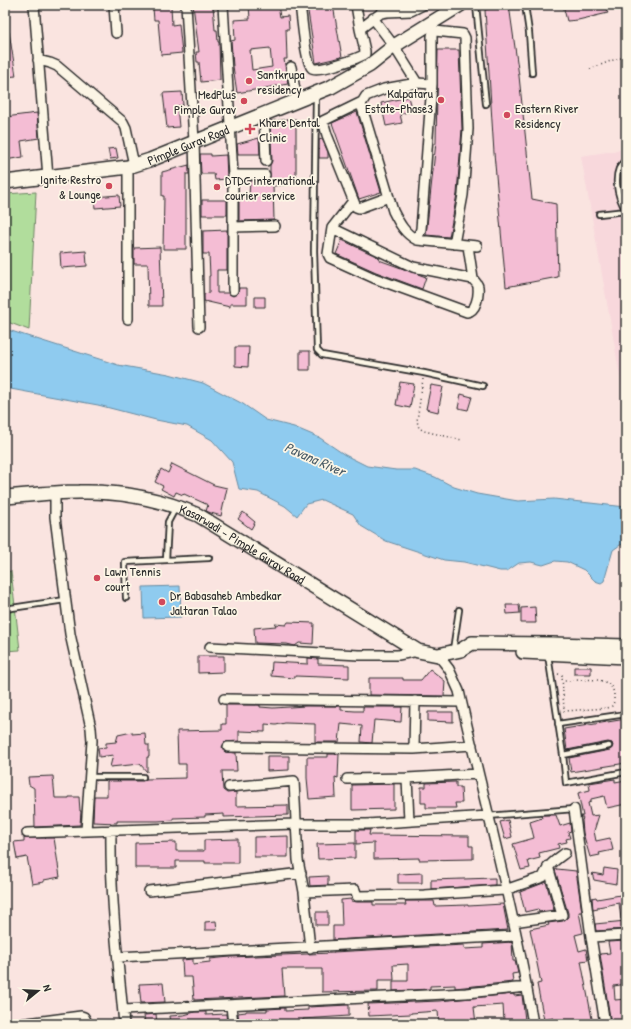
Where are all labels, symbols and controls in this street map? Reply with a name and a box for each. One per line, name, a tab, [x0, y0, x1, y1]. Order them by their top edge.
place label: Santkrupa residency	[257, 65, 305, 98]
marker: Santkrupa residency	[244, 76, 254, 86]
place label: Kalpataru Estate-Phase3	[365, 84, 433, 117]
place label: MedPlus Pimple Gurav	[174, 85, 237, 118]
marker: Kalpataru Estate-Phase3	[436, 95, 446, 105]
marker: MedPlus Pimple Gurav	[239, 96, 249, 106]
place label: Eastern River Residency	[515, 99, 579, 132]
marker: Eastern River Residency	[502, 110, 512, 120]
place label: Khare Dental Clinic	[259, 113, 320, 146]
street label: Pimple Gurav Road	[145, 120, 231, 169]
marker: Khare Dental Clinic	[244, 123, 256, 135]
place label: Ignite Restro & Lounge	[40, 170, 101, 203]
place label: DTDC international courier service	[225, 171, 316, 204]
marker: Ignite Restro & Lounge	[104, 181, 114, 191]
marker: DTDC international courier service	[212, 182, 222, 192]
water label: Pavana River	[282, 437, 350, 481]
street label: Kasarwadi - Pimple Gurav Road	[177, 500, 309, 588]
place label: Lawn Tennis court	[105, 562, 161, 595]
marker: Lawn Tennis court	[92, 573, 102, 583]
place label: Dr Babasaheb Ambedkar Jaltaran Talao	[170, 586, 282, 619]
marker: Dr Babasaheb Ambedkar Jaltaran Talao	[157, 597, 167, 607]
north arrow	[18, 971, 58, 1011]
text: N	[40, 983, 55, 993]

